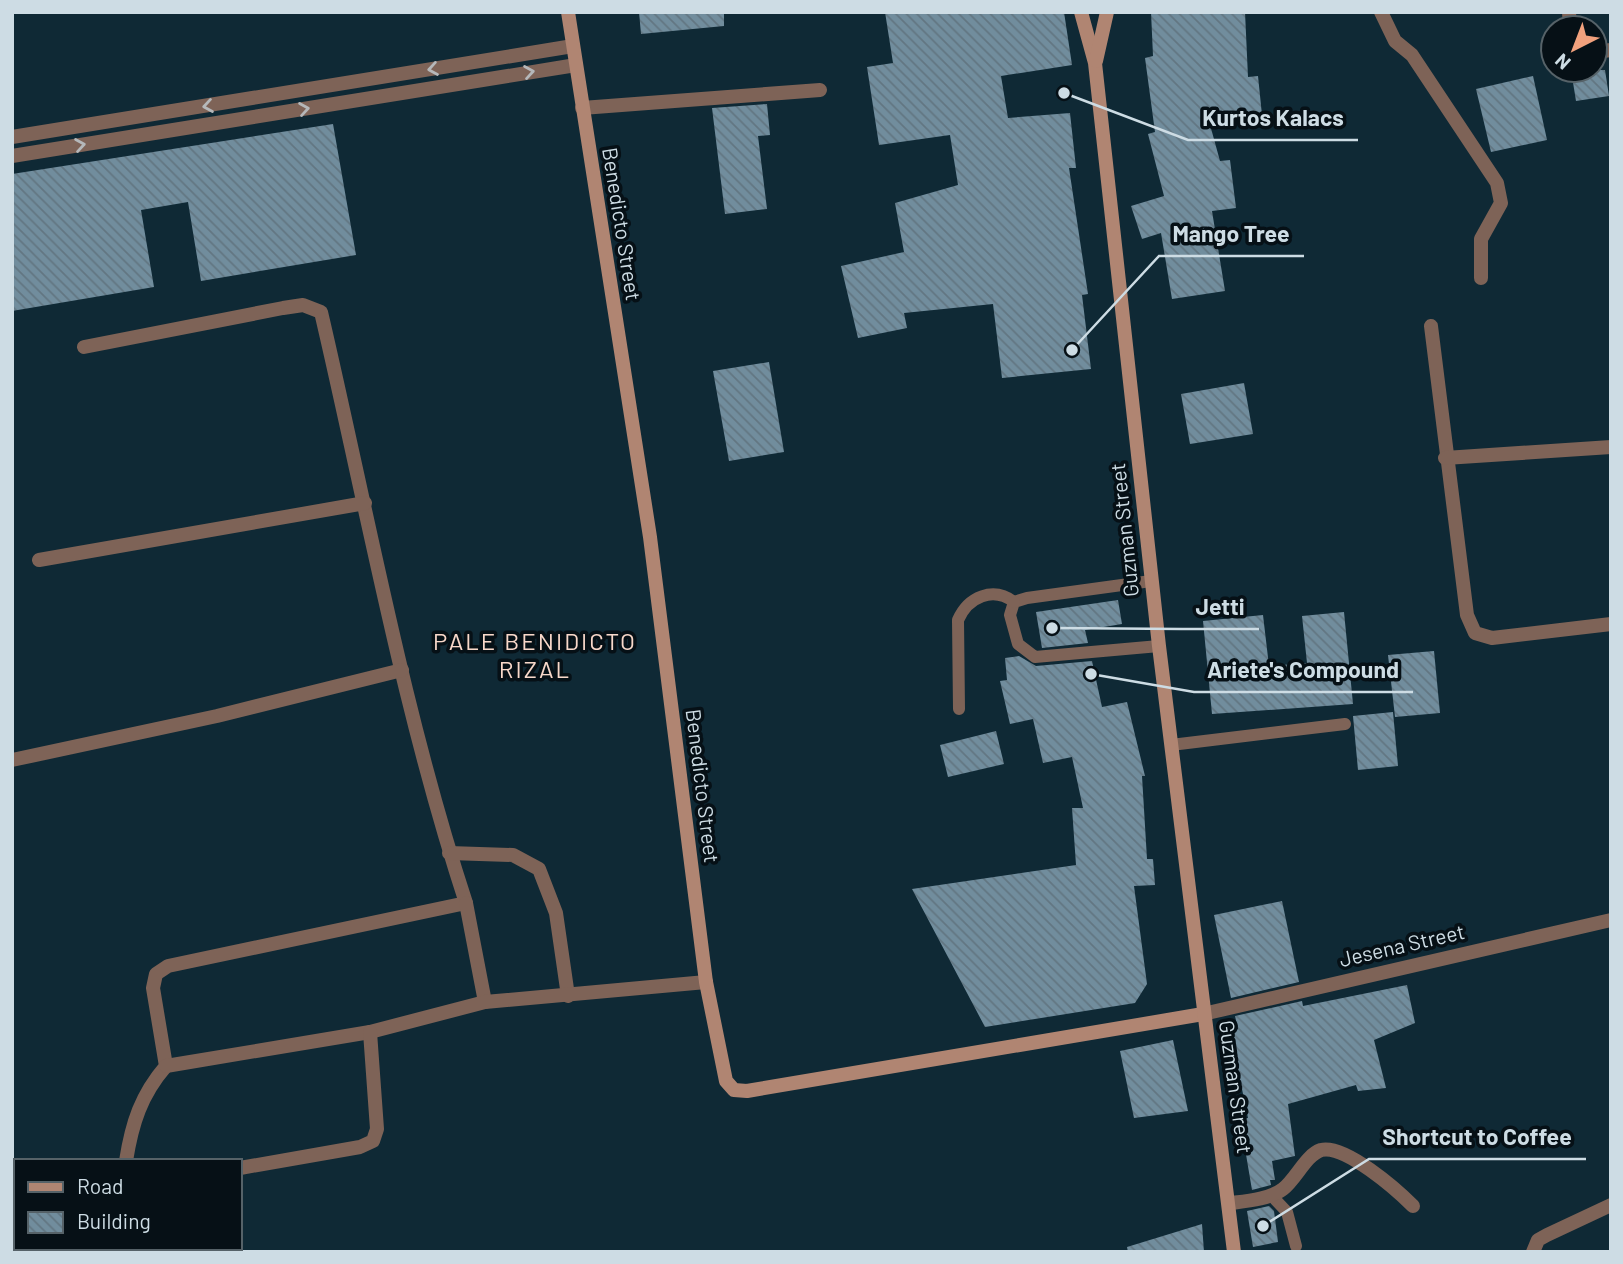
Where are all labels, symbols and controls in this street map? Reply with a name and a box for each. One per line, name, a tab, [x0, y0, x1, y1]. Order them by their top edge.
north arrow	[1539, 14, 1609, 84]
text: N	[1550, 49, 1575, 75]
one-way arrow	[427, 61, 439, 76]
one-way arrow	[523, 65, 535, 80]
callout: Kurtos Kalacs	[1188, 96, 1358, 140]
one-way arrow	[203, 98, 214, 113]
one-way arrow	[298, 102, 310, 117]
text: Kurtos Kalacs	[1202, 103, 1344, 131]
one-way arrow	[74, 138, 86, 153]
street label: Benedicto Street	[598, 145, 647, 302]
callout: Mango Tree	[1159, 212, 1304, 256]
text: Mango Tree	[1172, 219, 1290, 247]
street label: Guzman Street	[1104, 462, 1143, 598]
callout: Jetti	[1182, 585, 1259, 629]
text: Jetti	[1195, 592, 1245, 620]
district label: PALE BENIDICTO RIZAL	[433, 626, 637, 683]
callout: Ariete's Compound	[1194, 648, 1413, 692]
text: Ariete's Compound	[1207, 655, 1399, 683]
street label: Benedicto Street	[682, 707, 725, 864]
street label: Jesena Street	[1336, 918, 1467, 971]
street label: Guzman Street	[1215, 1018, 1258, 1155]
callout: Shortcut to Coffee	[1369, 1115, 1586, 1159]
text: Shortcut to Coffee	[1382, 1122, 1572, 1150]
legend	[14, 1159, 242, 1250]
text: Road	[77, 1173, 123, 1198]
text: Building	[77, 1208, 151, 1233]

